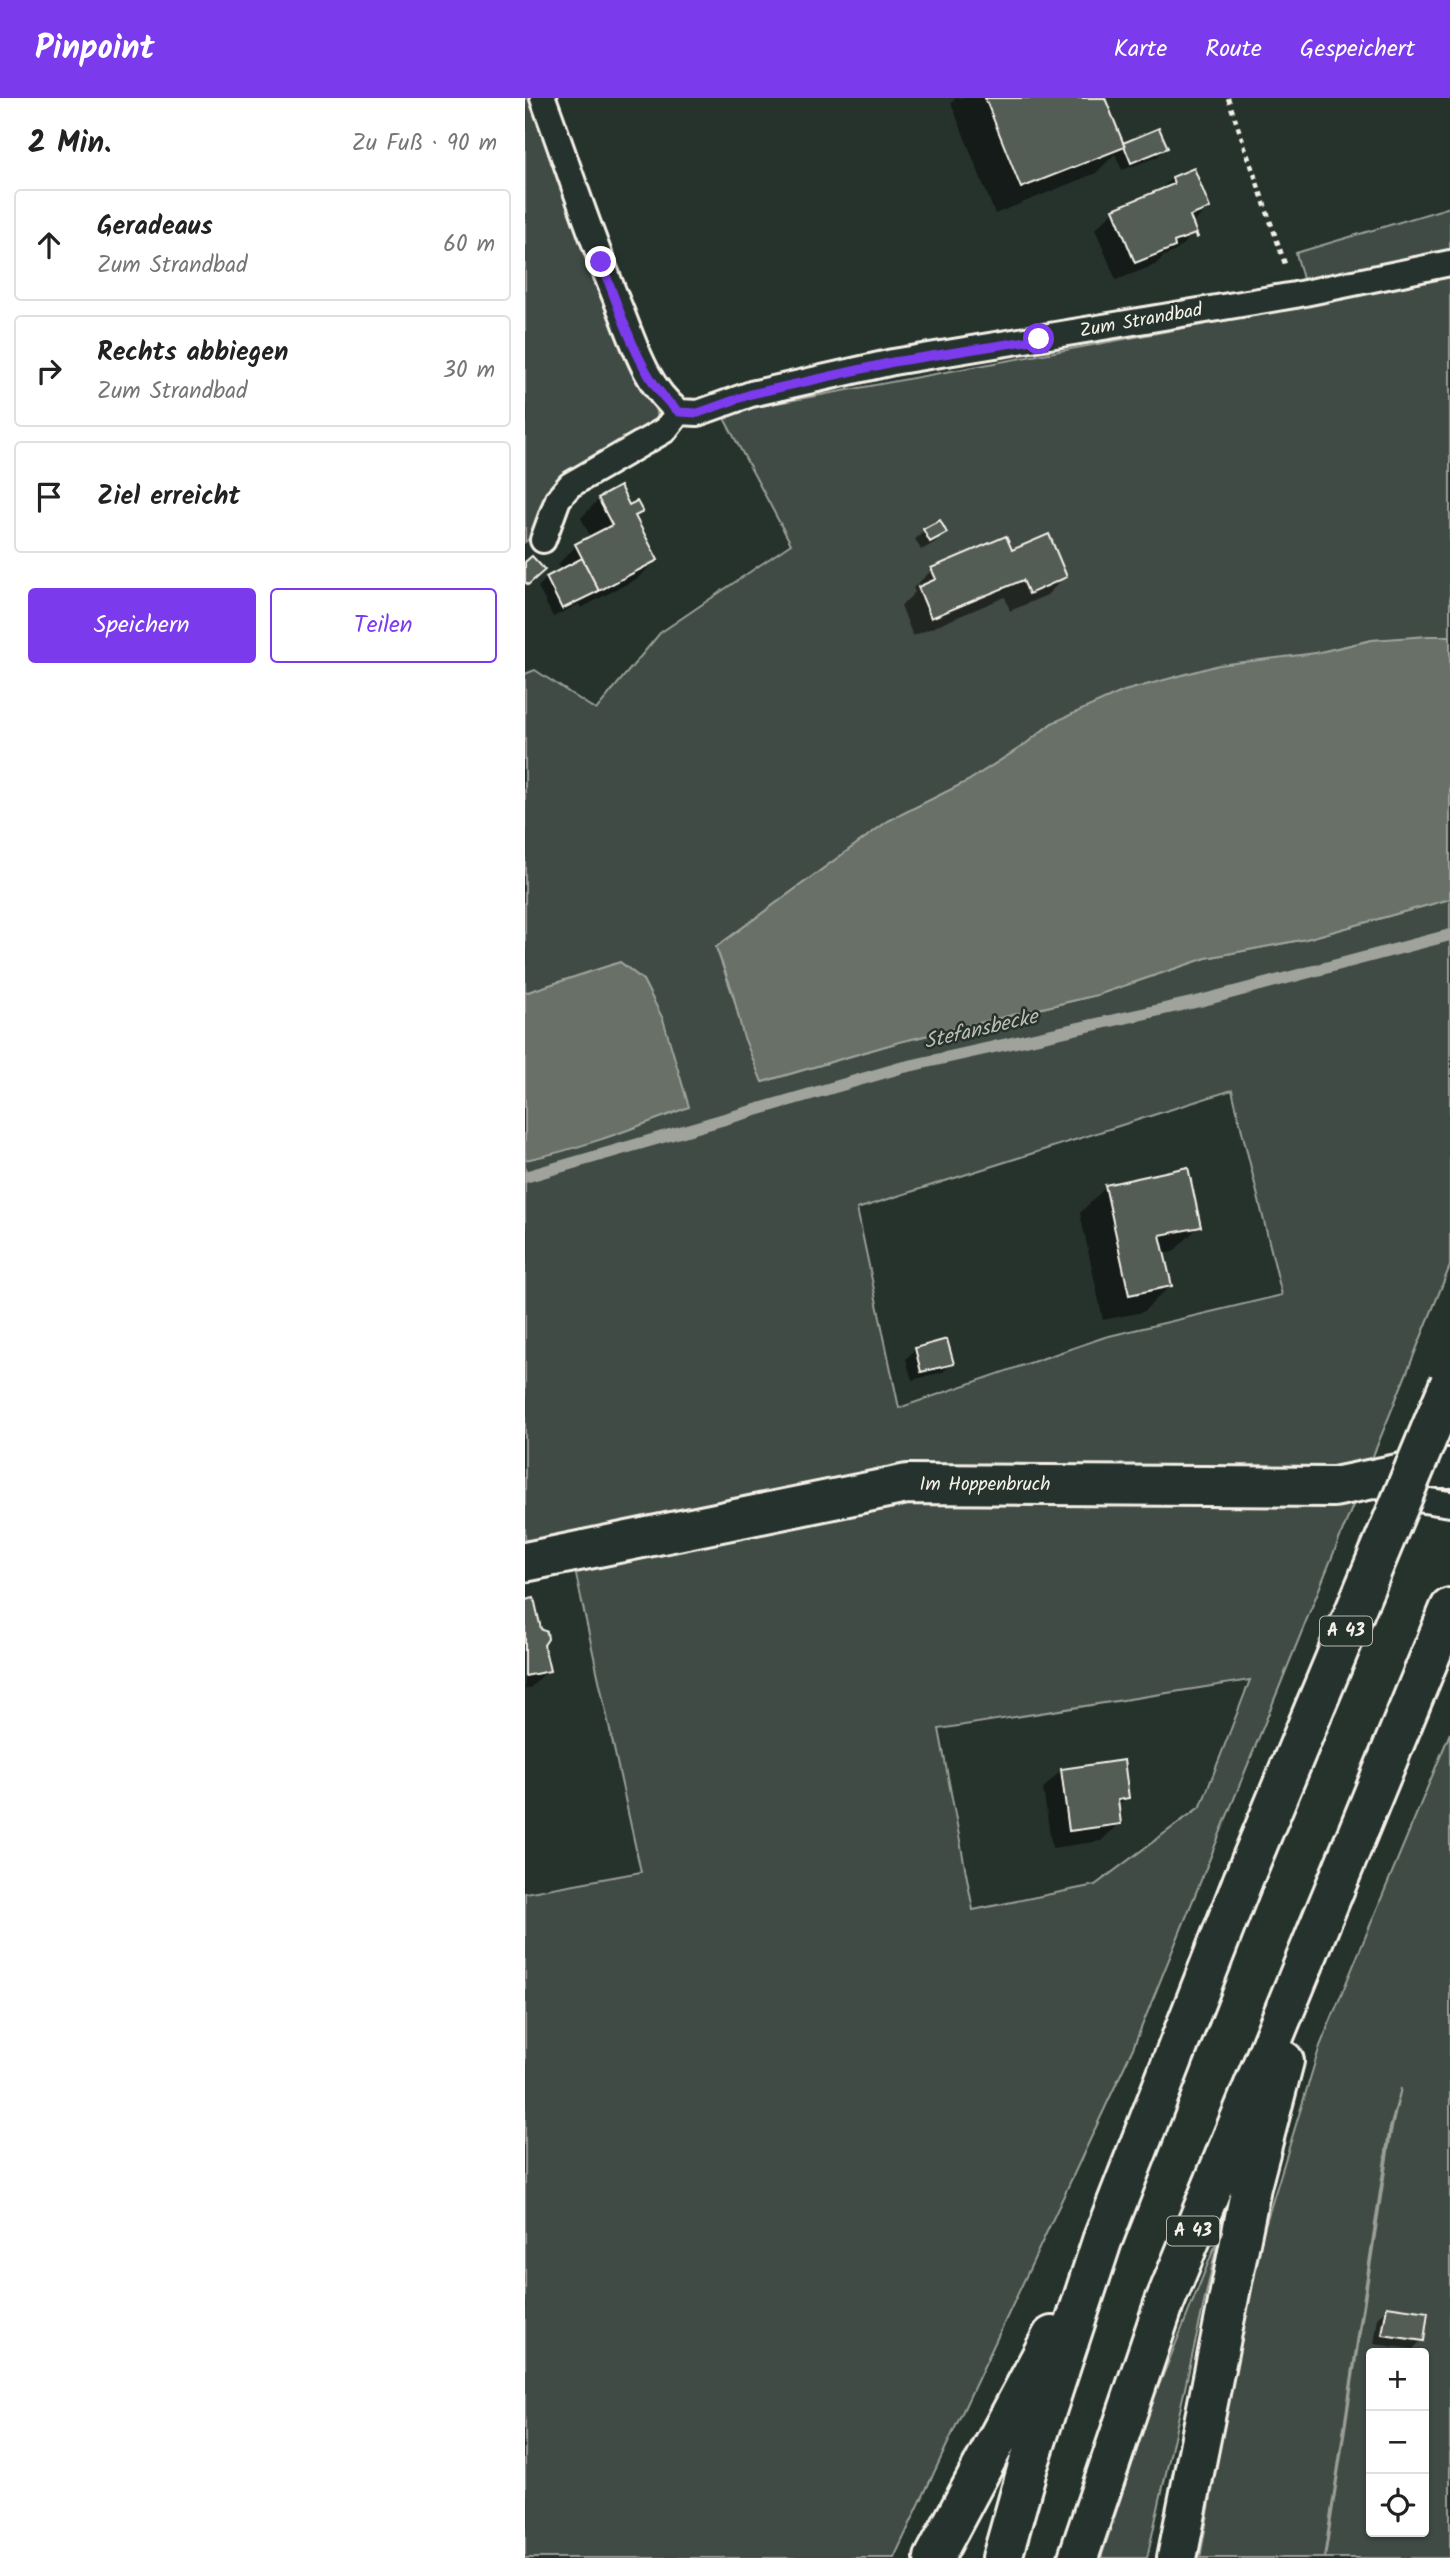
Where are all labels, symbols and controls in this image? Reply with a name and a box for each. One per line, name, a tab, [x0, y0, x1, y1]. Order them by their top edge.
text: Pinpoint	[35, 23, 155, 76]
text: Karte	[1114, 30, 1167, 69]
text: Route	[1205, 30, 1262, 69]
text: Gespeichert	[1300, 30, 1415, 69]
text: 2 Min.	[28, 120, 111, 168]
text: Zu Fuß · 90 m	[352, 126, 497, 162]
text: Geradeaus	[97, 206, 213, 248]
icon: ahead	[30, 226, 68, 264]
text: 60 m	[443, 227, 495, 263]
route end	[585, 246, 616, 277]
text: Zum Strandbad	[97, 248, 247, 284]
street label: Zum Strandbad	[1077, 295, 1205, 347]
route start	[1023, 323, 1054, 354]
text: Rechts abbiegen	[97, 332, 288, 374]
icon: right	[30, 352, 68, 390]
text: 30 m	[443, 353, 495, 389]
text: Zum Strandbad	[97, 374, 247, 410]
text: Ziel erreicht	[97, 476, 240, 518]
icon: arrive	[30, 478, 68, 516]
button: Speichern	[28, 588, 256, 663]
button: Teilen	[270, 588, 497, 663]
water label: Stefansbecke	[921, 1000, 1044, 1059]
street label: Im Hoppenbruch	[920, 1470, 1050, 1500]
road number: A 43	[1320, 1616, 1372, 1646]
road number: A 43	[1167, 2216, 1219, 2246]
map controls	[1366, 2348, 1429, 2537]
button: +	[1366, 2348, 1429, 2411]
button: −	[1366, 2411, 1429, 2474]
button: locate	[1366, 2474, 1429, 2537]

